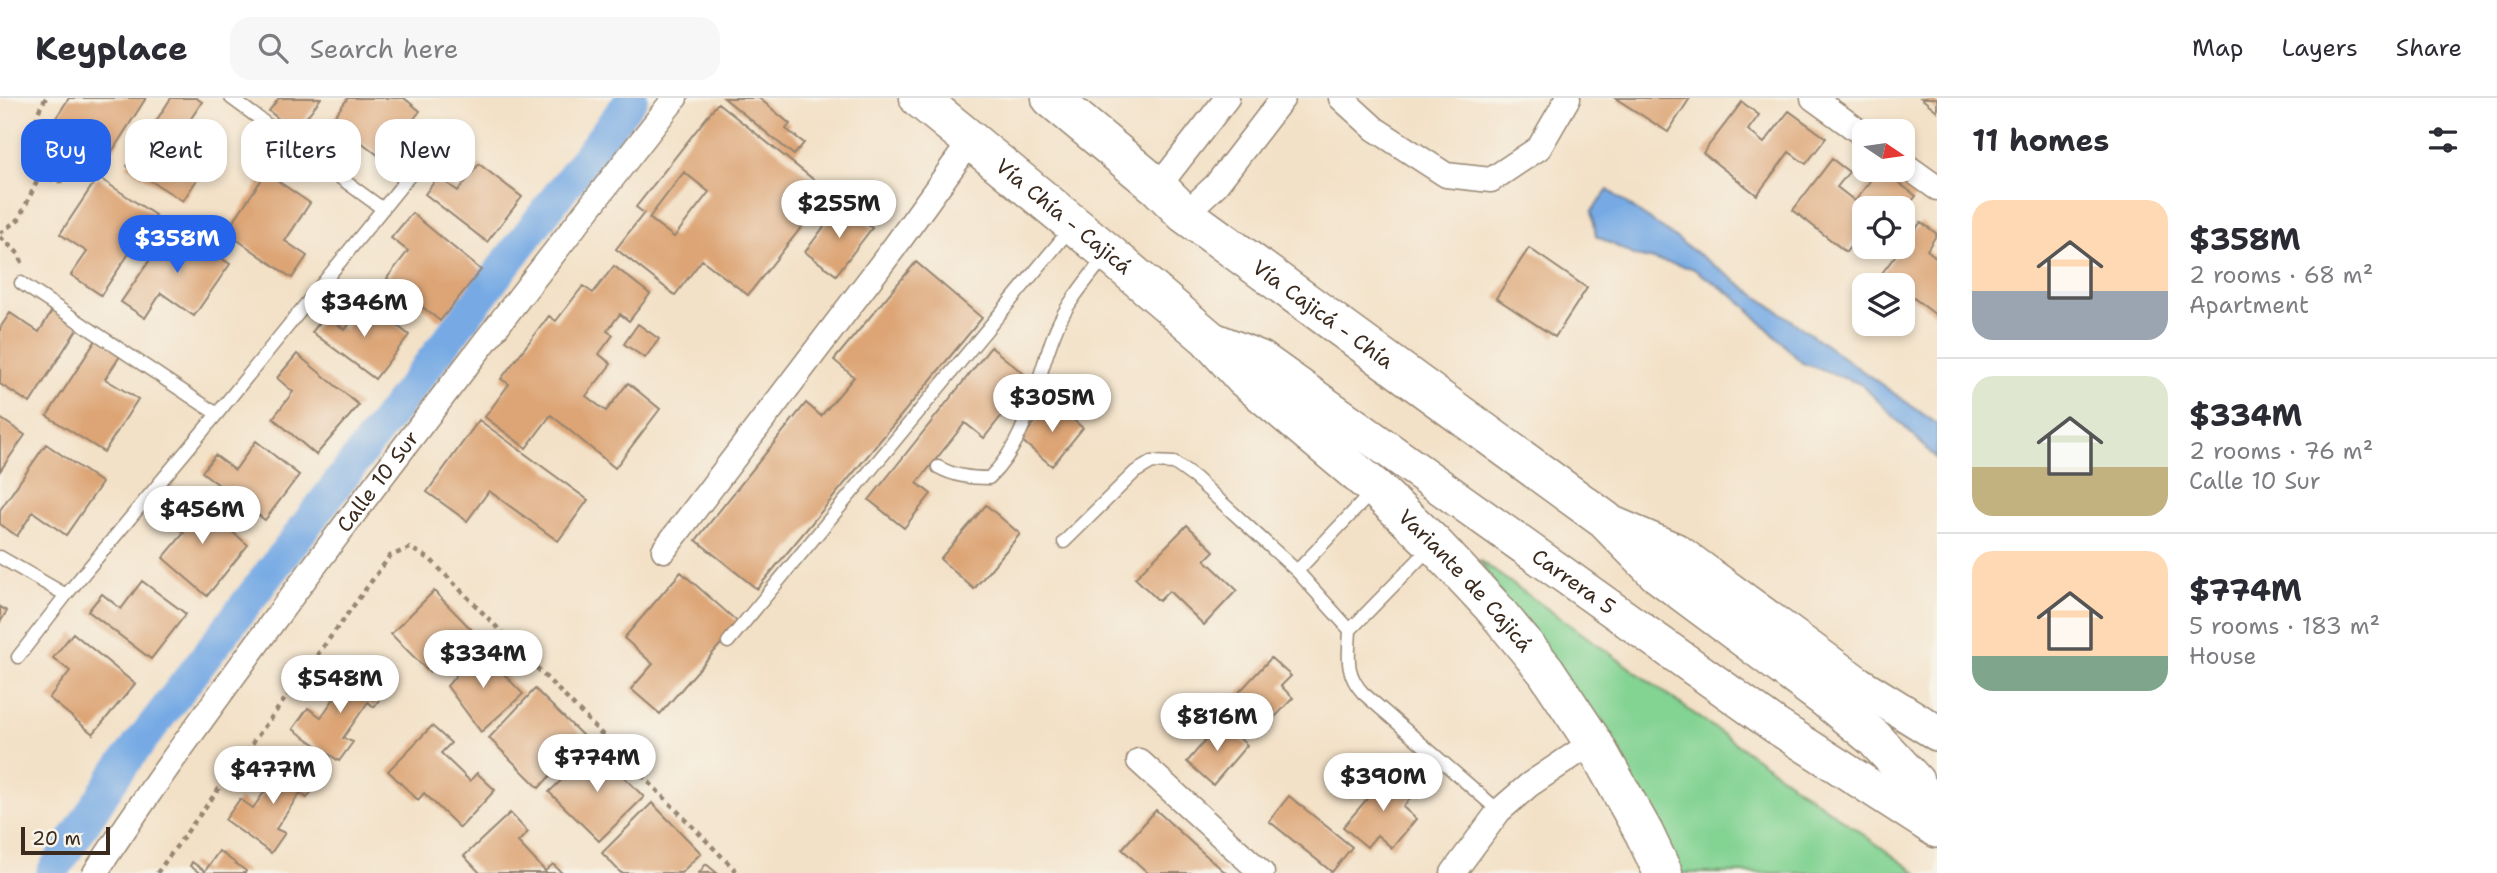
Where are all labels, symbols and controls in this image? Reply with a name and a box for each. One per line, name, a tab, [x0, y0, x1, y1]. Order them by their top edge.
search box	[230, 17, 720, 80]
text: Keyplace	[35, 26, 188, 71]
icon: search	[254, 29, 292, 67]
text: Search here	[310, 31, 458, 66]
text: Map	[2192, 32, 2243, 64]
text: Layers	[2281, 32, 2358, 64]
text: Share	[2396, 32, 2462, 64]
chip: Buy	[21, 119, 111, 182]
chip: Rent	[125, 119, 227, 182]
chip: Filters	[241, 119, 361, 182]
chip: New	[375, 119, 475, 182]
north arrow	[1852, 119, 1914, 182]
map controls	[1852, 119, 1915, 336]
text: 11 homes	[1972, 120, 2109, 161]
icon: filters	[2424, 121, 2462, 159]
street label: Vía Chía - Cajicá	[990, 152, 1137, 281]
pin: $255M	[790, 180, 888, 240]
text: $255M	[797, 188, 881, 218]
button: locate	[1852, 196, 1915, 259]
pin: $358M	[128, 216, 226, 275]
text: $358M	[2189, 219, 2301, 260]
text: $358M	[134, 223, 220, 253]
icon: home	[2028, 228, 2112, 312]
street label: Vía Cajicá - Chía	[1247, 254, 1399, 375]
text: 2 rooms · 68 m²	[2189, 260, 2373, 290]
button: layers	[1852, 273, 1915, 336]
pin: $346M	[315, 280, 413, 339]
text: $346M	[320, 287, 408, 317]
text: Apartment	[2189, 290, 2309, 320]
pin: $305M	[1003, 374, 1101, 434]
text: $305M	[1009, 382, 1095, 412]
text: $334M	[2189, 395, 2302, 436]
icon: home	[2028, 404, 2112, 488]
street label: Calle 10 Sur	[330, 425, 425, 538]
text: 2 rooms · 76 m²	[2189, 436, 2373, 466]
text: Calle 10 Sur	[2189, 466, 2321, 496]
pin: $456M	[153, 486, 251, 546]
text: $456M	[159, 494, 245, 524]
street label: Variante de Cajicá	[1392, 503, 1538, 658]
street label: Carrera 5	[1526, 542, 1621, 621]
text: $774M	[2189, 570, 2302, 611]
icon: home	[2028, 579, 2112, 663]
text: 5 rooms · 183 m²	[2189, 611, 2380, 641]
pin: $334M	[434, 630, 532, 690]
text: $334M	[440, 638, 526, 668]
text: House	[2189, 641, 2257, 671]
pin: $548M	[291, 656, 389, 715]
text: $548M	[297, 663, 383, 693]
pin: $816M	[1168, 694, 1266, 753]
text: $816M	[1176, 701, 1258, 731]
pin: $774M	[548, 734, 646, 794]
text: $774M	[554, 742, 640, 772]
pin: $477M	[224, 746, 322, 806]
text: $477M	[230, 754, 316, 784]
pin: $390M	[1334, 754, 1432, 813]
text: $390M	[1340, 761, 1426, 791]
scale bar	[21, 824, 110, 856]
text: 20 m	[32, 826, 81, 851]

